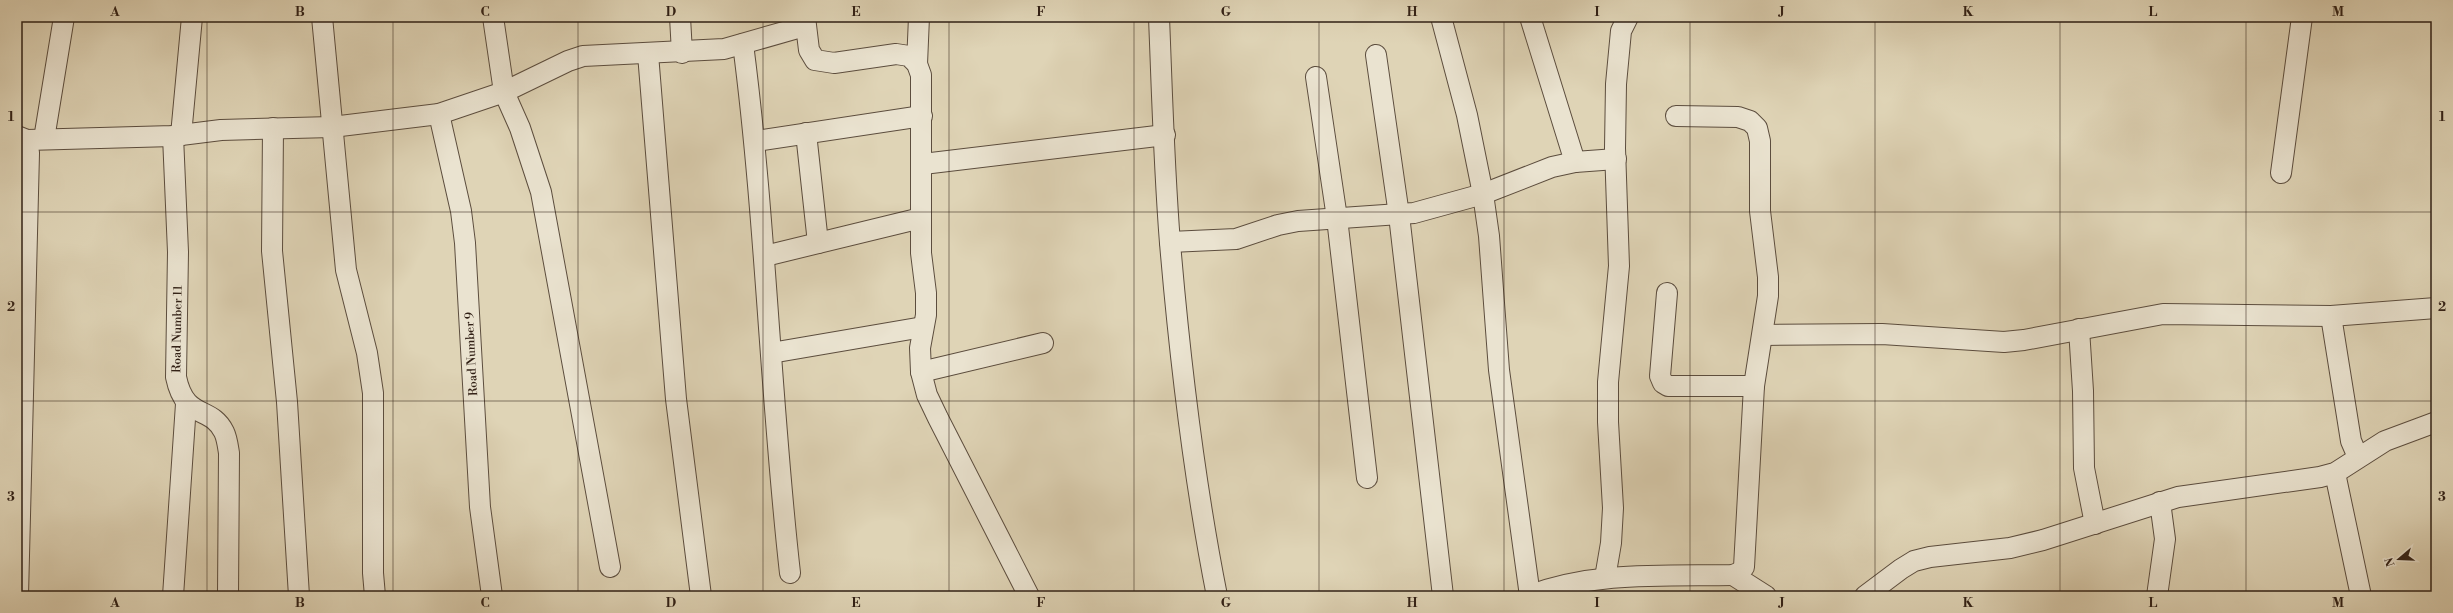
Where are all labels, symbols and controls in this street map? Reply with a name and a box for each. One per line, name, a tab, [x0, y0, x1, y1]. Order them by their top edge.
text: A	[109, 4, 120, 20]
text: B	[295, 4, 305, 20]
text: C	[480, 4, 490, 20]
text: D	[666, 4, 676, 20]
text: E	[851, 4, 861, 20]
text: F	[1036, 4, 1046, 20]
text: G	[1221, 4, 1232, 20]
text: H	[1407, 4, 1418, 20]
text: I	[1594, 4, 1600, 20]
text: J	[1777, 4, 1785, 20]
text: K	[1963, 4, 1974, 20]
text: L	[2149, 4, 2158, 20]
text: M	[2332, 4, 2344, 20]
text: 1	[8, 109, 15, 125]
text: 1	[2439, 109, 2446, 125]
street label: Road Number 11	[169, 284, 186, 373]
text: 2	[7, 299, 15, 315]
text: 2	[2438, 299, 2446, 315]
street label: Road Number 9	[462, 312, 481, 396]
text: 3	[7, 489, 15, 505]
text: 3	[2438, 489, 2446, 505]
north arrow	[2379, 539, 2419, 579]
text: N	[2382, 555, 2399, 568]
text: A	[109, 595, 120, 611]
text: B	[295, 595, 305, 611]
text: C	[480, 595, 490, 611]
text: D	[666, 595, 676, 611]
text: E	[851, 595, 861, 611]
text: F	[1036, 595, 1046, 611]
text: G	[1221, 595, 1232, 611]
text: H	[1407, 595, 1418, 611]
text: I	[1594, 595, 1600, 611]
text: J	[1777, 595, 1785, 611]
text: K	[1963, 595, 1974, 611]
text: L	[2149, 595, 2158, 611]
text: M	[2332, 595, 2344, 611]

